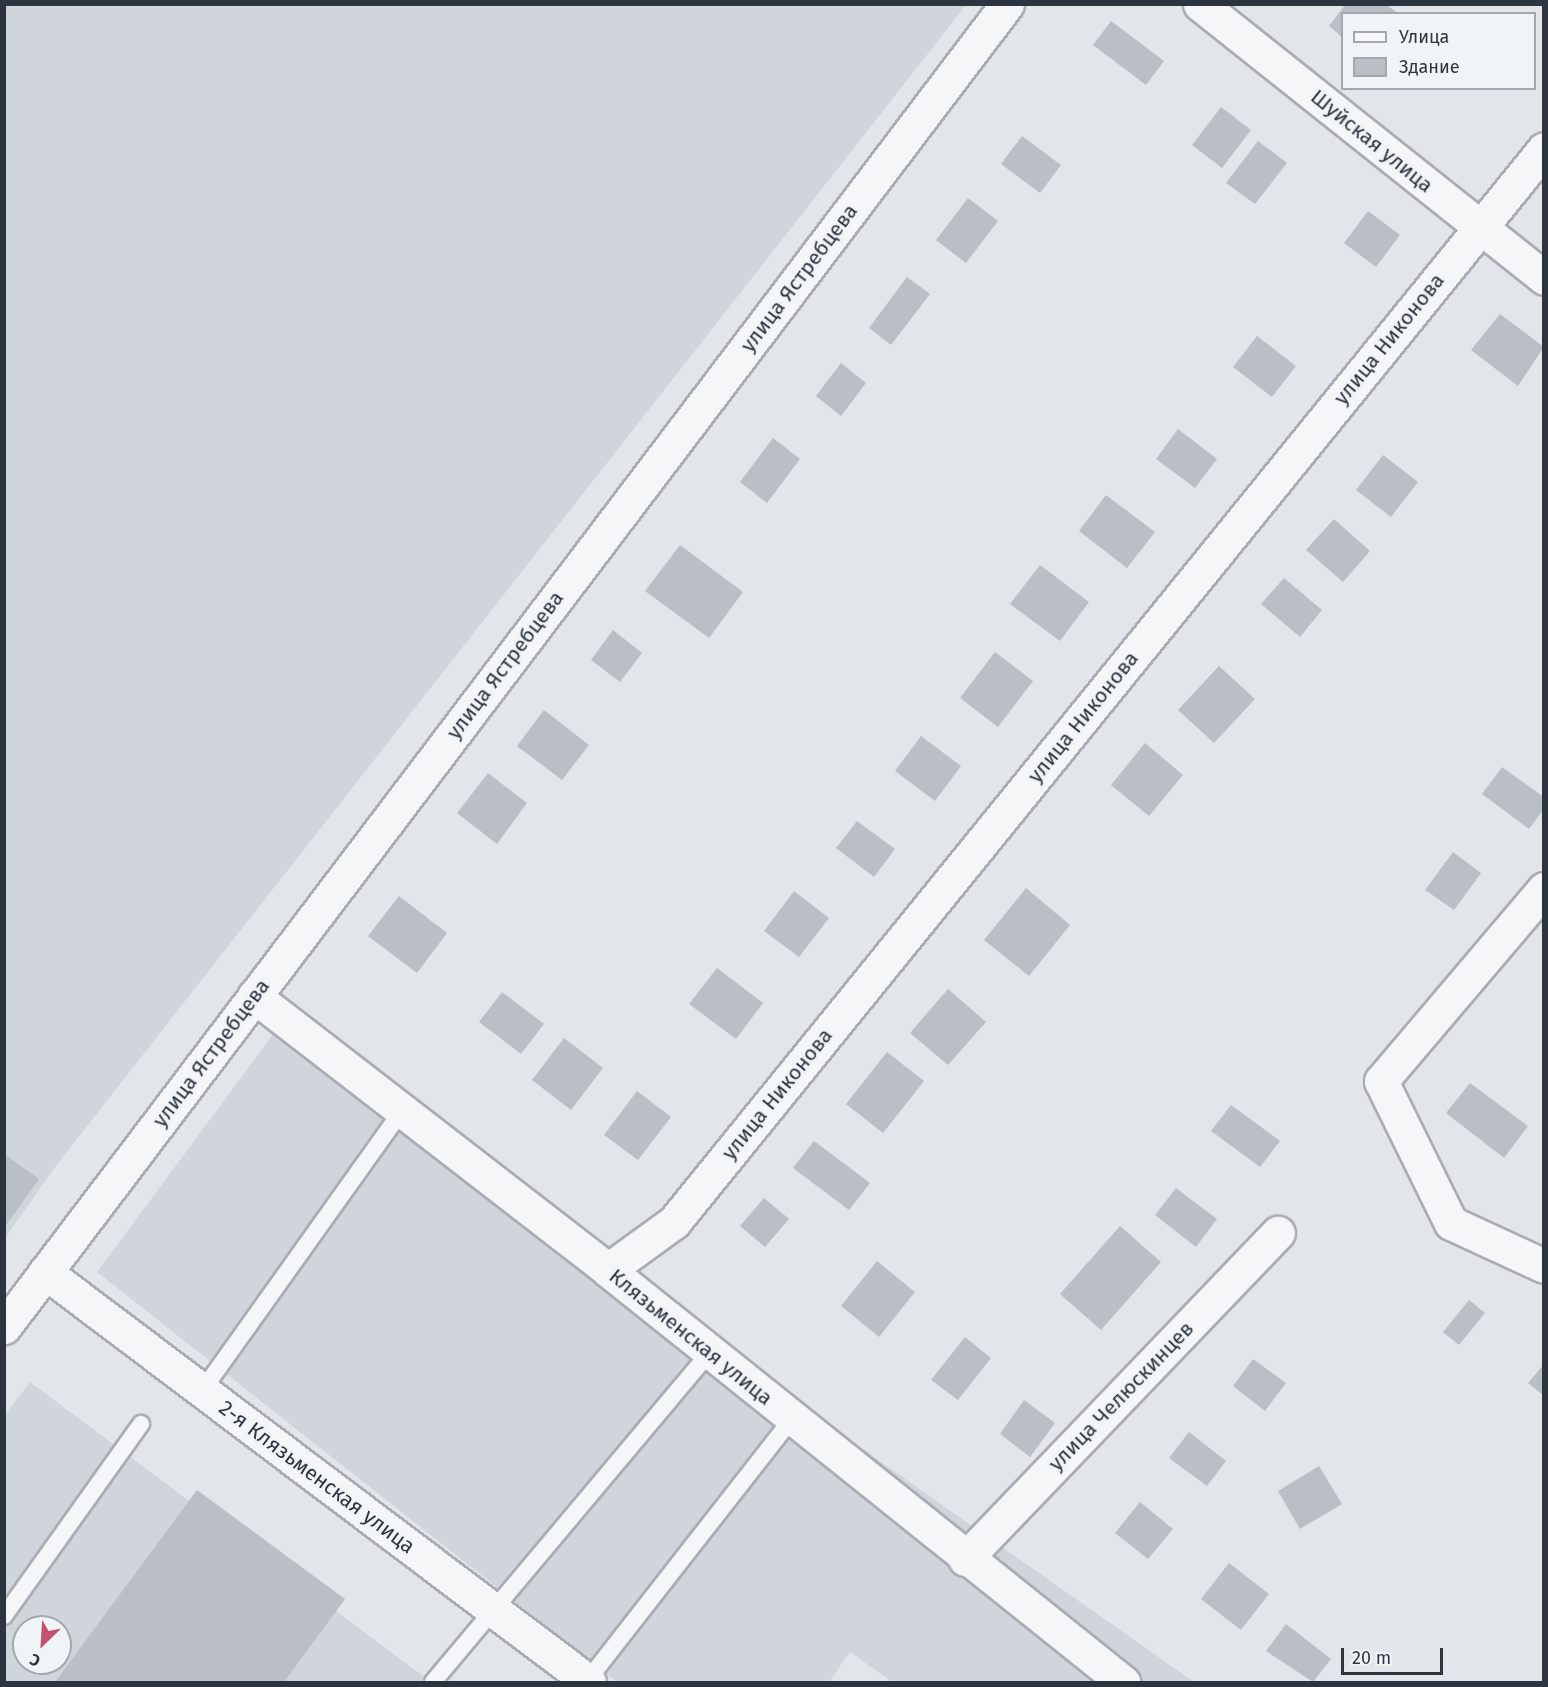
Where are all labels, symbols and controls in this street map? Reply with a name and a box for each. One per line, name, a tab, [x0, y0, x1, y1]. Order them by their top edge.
legend	[1341, 12, 1536, 90]
text: Улица	[1399, 26, 1449, 48]
text: Здание	[1399, 56, 1460, 78]
street label: Шуйская улица	[1306, 84, 1438, 198]
street label: улица Ястребцева	[735, 199, 863, 357]
street label: улица Никонова	[1328, 268, 1450, 410]
street label: улица Ястребцева	[441, 586, 569, 744]
street label: улица Никонова	[1022, 646, 1144, 788]
street label: улица Ястребцева	[147, 974, 275, 1132]
street label: улица Никонова	[716, 1023, 838, 1165]
street label: Клязьменская улица	[604, 1263, 778, 1411]
street label: улица Челюскинцев	[1043, 1316, 1199, 1476]
street label: 2-я Клязьменская улица	[214, 1395, 420, 1559]
north arrow	[12, 1615, 72, 1675]
scale bar	[1344, 1636, 1446, 1674]
text: 20 m	[1352, 1647, 1391, 1669]
text: С	[27, 1649, 43, 1671]

